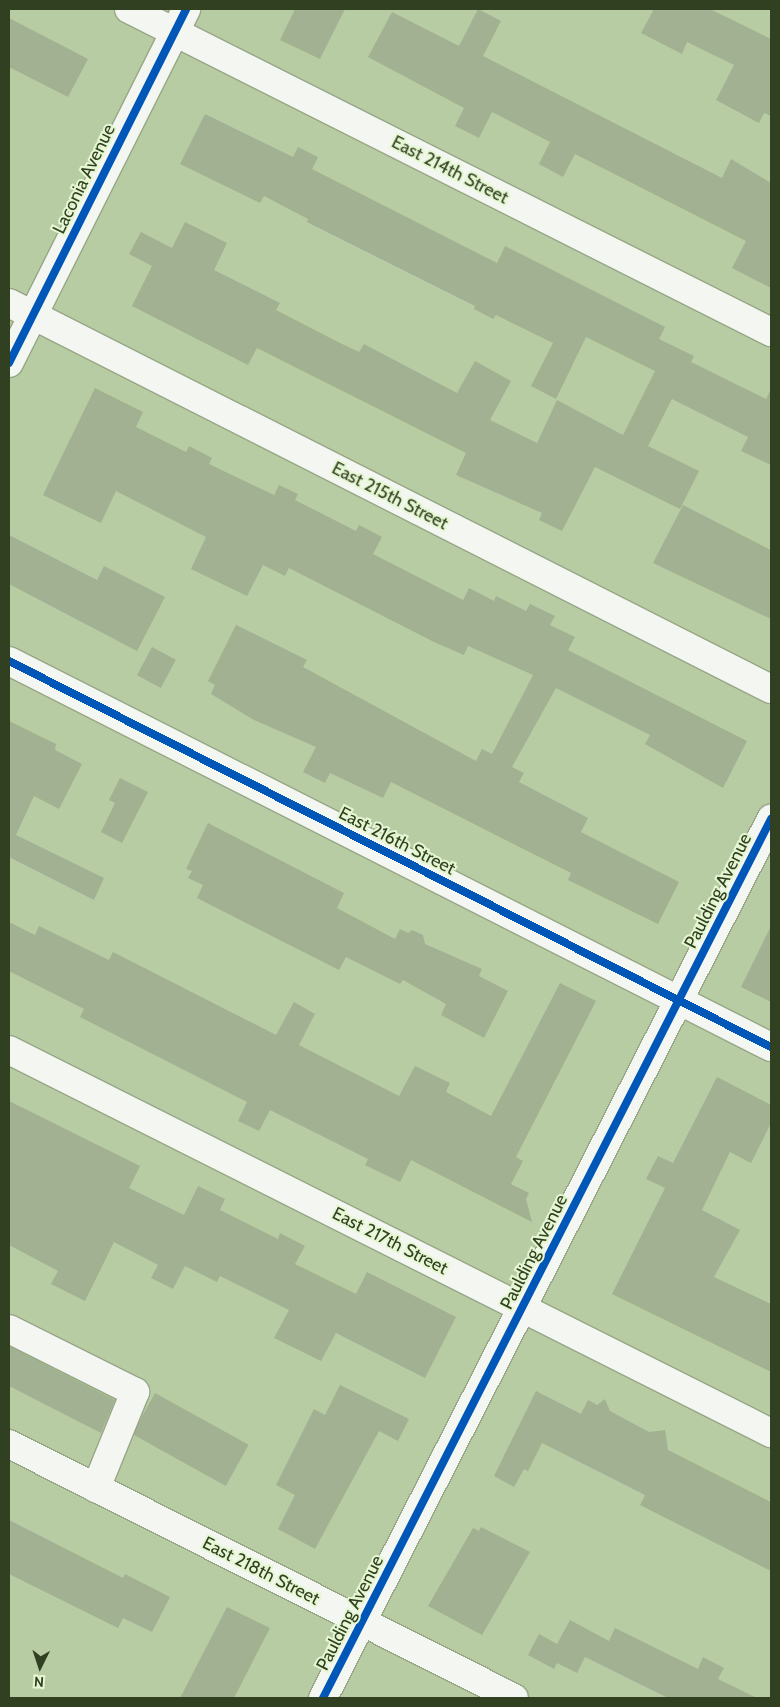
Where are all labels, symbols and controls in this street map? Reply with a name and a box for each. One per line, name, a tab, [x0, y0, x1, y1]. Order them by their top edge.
street label: Laconia Avenue	[48, 121, 120, 237]
street label: East 214th Street	[388, 131, 512, 209]
street label: East 215th Street	[328, 457, 452, 535]
street label: East 216th Street	[335, 802, 459, 880]
street label: Paulding Avenue	[680, 830, 756, 952]
street label: Paulding Avenue	[496, 1191, 572, 1313]
street label: East 217th Street	[329, 1203, 451, 1279]
street label: East 218th Street	[199, 1532, 323, 1610]
street label: Paulding Avenue	[312, 1552, 388, 1674]
north arrow	[15, 1642, 65, 1692]
text: N	[33, 1673, 45, 1691]

